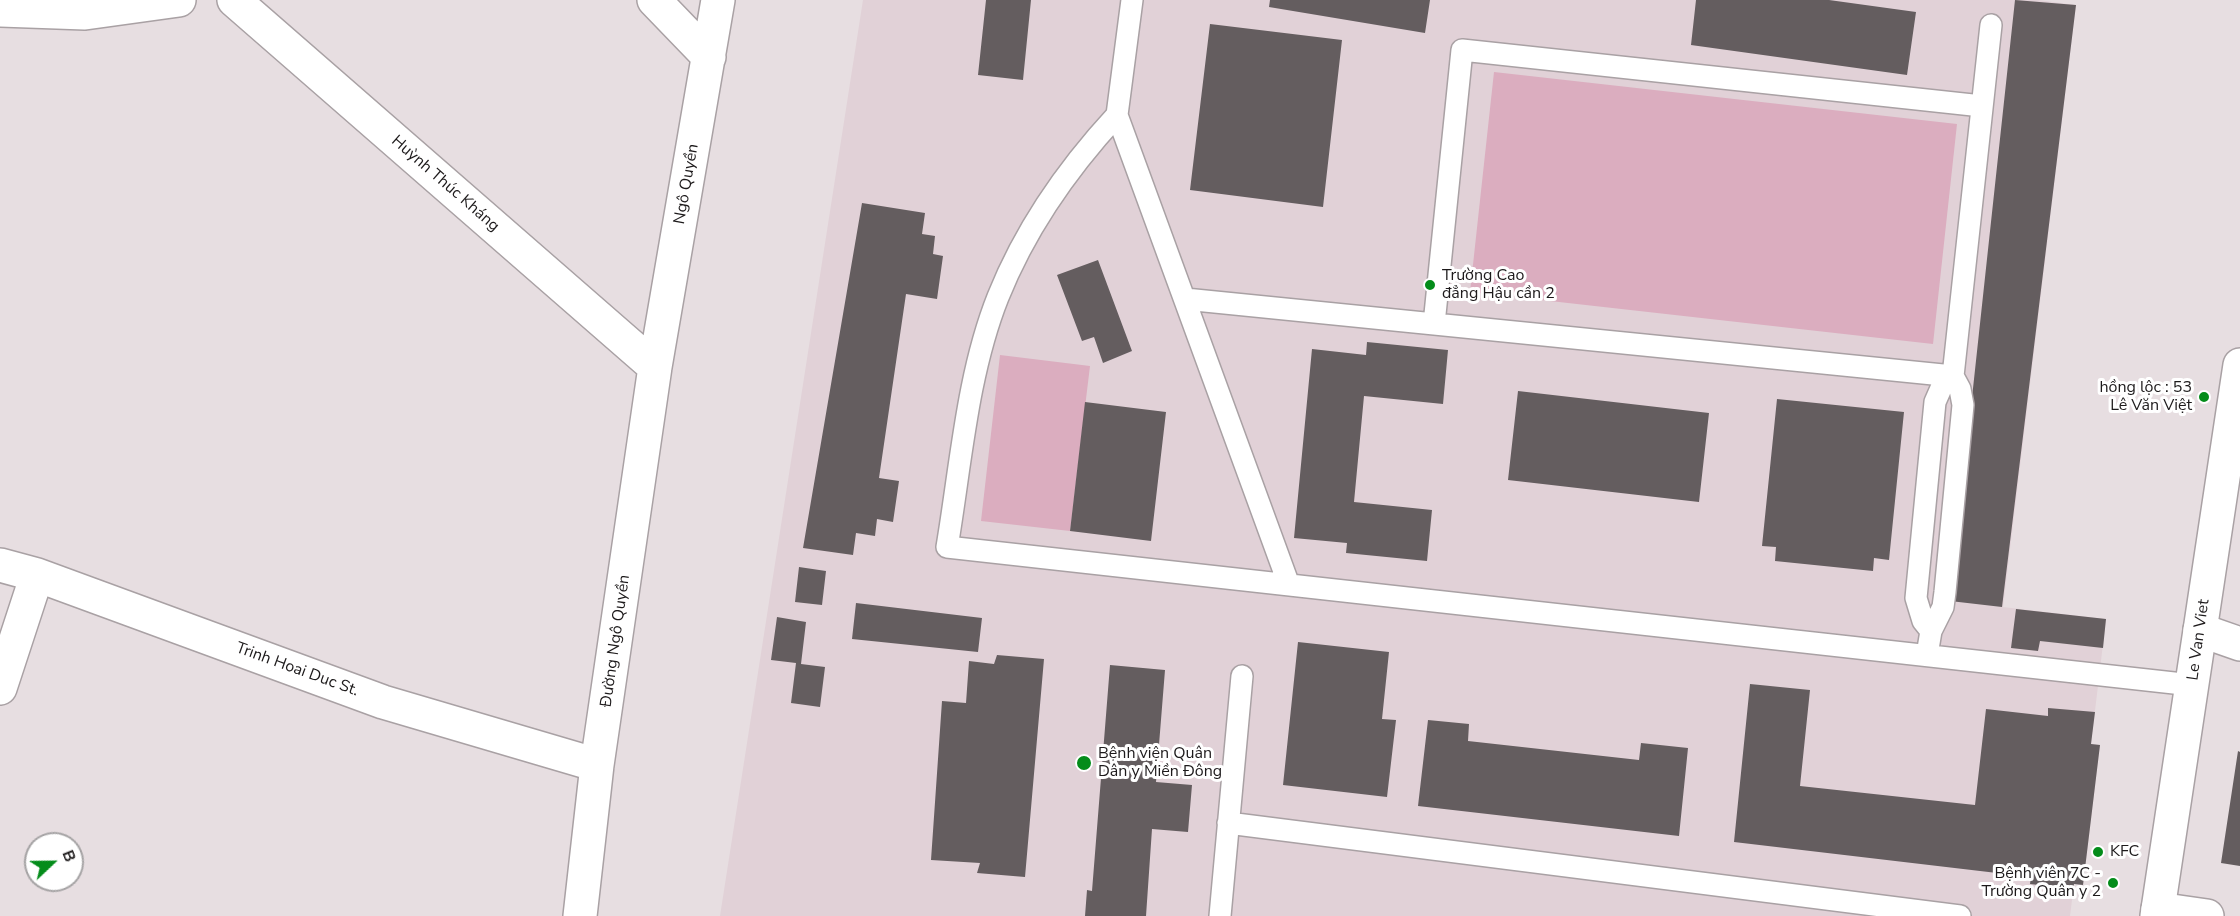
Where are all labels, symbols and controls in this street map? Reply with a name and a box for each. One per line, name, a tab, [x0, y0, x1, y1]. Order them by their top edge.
street label: Huỳnh Thúc Kháng	[387, 132, 503, 236]
street label: Ngô Quyền	[670, 142, 704, 226]
place label: Trường Cao đẳng Hậu cần 2	[1442, 266, 1555, 304]
marker: Trường Cao đẳng Hậu cần 2	[1423, 278, 1437, 292]
place label: hồng lộc : 53 Lê Văn Việt	[2099, 378, 2192, 416]
marker: hồng lộc : 53 Lê Văn Việt	[2197, 390, 2211, 404]
street label: Đường Ngô Quyền	[597, 574, 635, 708]
street label: Le Van Viet	[2184, 598, 2214, 682]
street label: Trinh Hoai Duc St.	[233, 639, 361, 701]
place label: Bệnh viện Quân Dân y Miền Đông	[1098, 744, 1222, 782]
marker: Bệnh viện Quân Dân y Miền Đông	[1075, 754, 1093, 772]
north arrow	[24, 832, 84, 892]
place label: KFC	[2110, 842, 2139, 862]
marker: KFC	[2091, 845, 2105, 859]
text: B	[57, 847, 81, 865]
place label: Bệnh viên 7C - Trường Quân y 2	[1982, 864, 2101, 902]
marker: Bệnh viên 7C - Trường Quân y 2	[2106, 876, 2120, 890]

